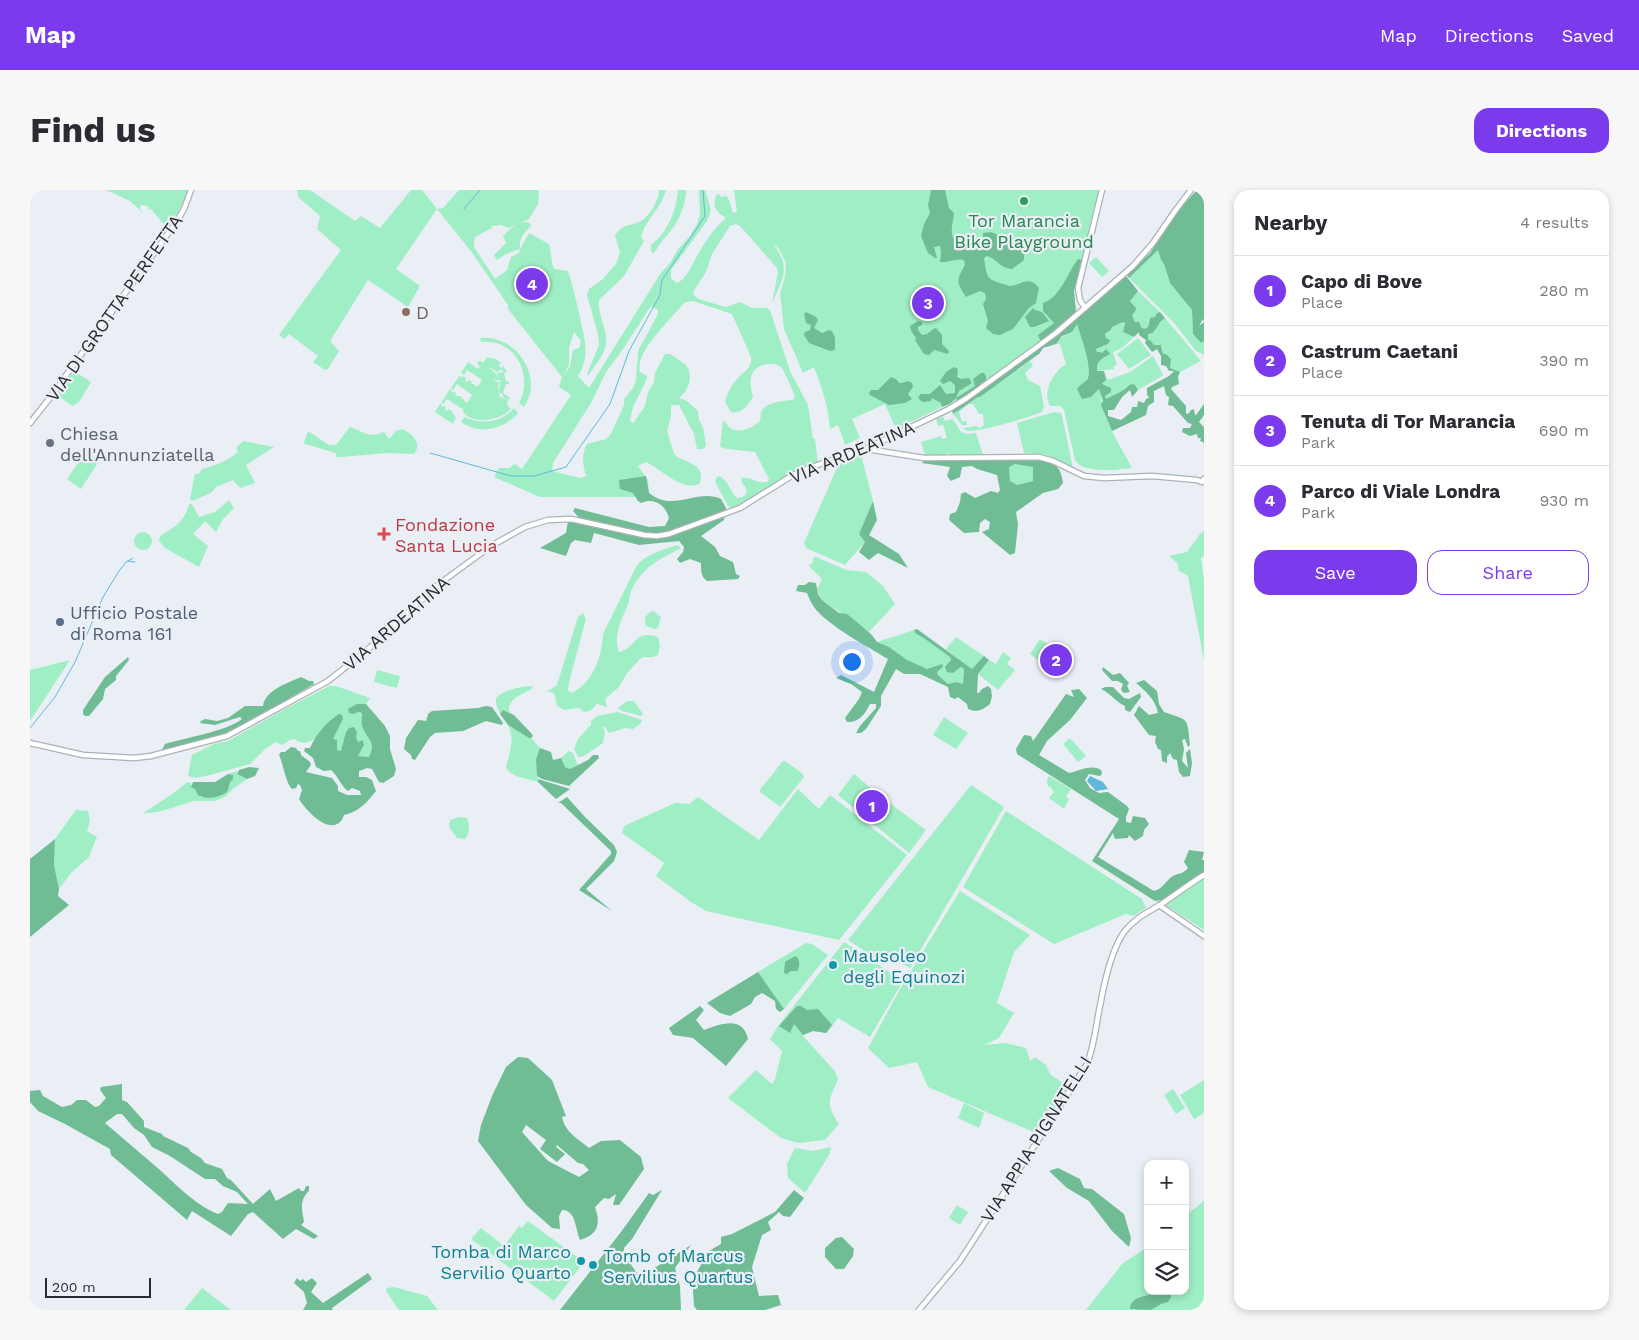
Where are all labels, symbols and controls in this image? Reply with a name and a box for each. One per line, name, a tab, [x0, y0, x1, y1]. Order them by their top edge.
text: Map	[25, 21, 76, 49]
text: Map	[1380, 25, 1417, 46]
text: Directions	[1445, 25, 1534, 46]
text: Saved	[1562, 25, 1614, 46]
button: Directions	[1474, 108, 1609, 153]
text: Find us	[30, 109, 156, 151]
marker: Tor Marancia Bike Playground	[1018, 195, 1030, 207]
place label: Tor Marancia Bike Playground	[954, 210, 1094, 252]
text: Nearby	[1254, 210, 1327, 235]
street label: VIA DI GROTTA PERFETTA	[41, 211, 187, 405]
text: 4 results	[1520, 213, 1589, 232]
pin: 4	[516, 265, 548, 303]
text: Capo di Bove	[1301, 270, 1422, 293]
text: 1	[1267, 281, 1273, 300]
text: 280 m	[1539, 281, 1589, 300]
pin: 3	[912, 284, 944, 322]
text: Place	[1301, 293, 1343, 312]
place label: D	[416, 302, 429, 323]
marker: D	[400, 306, 412, 318]
text: Castrum Caetani	[1301, 340, 1458, 363]
text: 2	[1265, 351, 1275, 370]
text: 390 m	[1539, 351, 1589, 370]
text: Place	[1301, 363, 1343, 382]
text: Tenuta di Tor Marancia	[1301, 410, 1515, 433]
street label: VIA ARDEATINA	[786, 416, 918, 488]
text: 3	[1265, 421, 1275, 440]
text: 690 m	[1539, 421, 1589, 440]
place label: Chiesa dell'Annunziatella	[60, 423, 214, 465]
text: Park	[1301, 433, 1335, 452]
marker: Chiesa dell'Annunziatella	[44, 437, 56, 449]
text: Parco di Viale Londra	[1301, 480, 1500, 503]
text: 4	[1265, 491, 1275, 510]
text: 930 m	[1539, 491, 1589, 510]
text: Park	[1301, 503, 1335, 522]
place label: Fondazione Santa Lucia	[395, 514, 498, 556]
marker: Fondazione Santa Lucia	[377, 527, 391, 541]
button: Save	[1254, 550, 1417, 595]
button: Share	[1427, 550, 1589, 595]
street label: VIA ARDEATINA	[339, 571, 453, 675]
place label: Ufficio Postale di Roma 161	[70, 602, 198, 644]
marker: Ufficio Postale di Roma 161	[54, 616, 66, 628]
pin: 2	[1040, 641, 1072, 679]
your location	[839, 649, 865, 675]
pin: 1	[856, 787, 888, 825]
place label: Mausoleo degli Equinozi	[843, 945, 965, 987]
marker: Mausoleo degli Equinozi	[827, 959, 839, 971]
street label: VIA APPIA PIGNATELLI	[976, 1052, 1096, 1226]
map controls	[1144, 1160, 1189, 1295]
button: +	[1144, 1160, 1189, 1205]
button: −	[1144, 1205, 1189, 1250]
place label: Tomba di Marco Servilio Quarto	[431, 1241, 571, 1283]
place label: Tomb of Marcus Servilius Quartus	[603, 1245, 753, 1287]
button: layers	[1144, 1250, 1189, 1295]
marker: Tomba di Marco Servilio Quarto	[575, 1255, 587, 1267]
marker: Tomb of Marcus Servilius Quartus	[587, 1259, 599, 1271]
scale bar	[45, 1275, 151, 1298]
text: 200 m	[52, 1279, 96, 1295]

